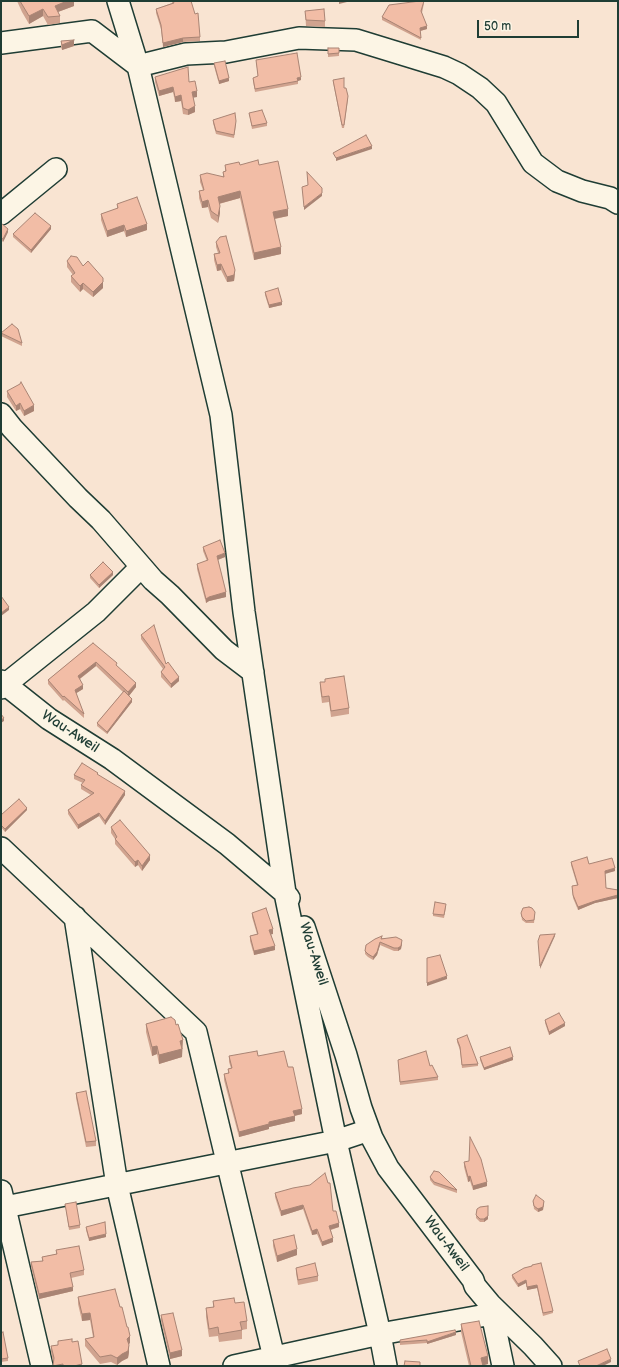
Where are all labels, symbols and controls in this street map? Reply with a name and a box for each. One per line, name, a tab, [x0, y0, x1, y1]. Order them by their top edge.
scale bar	[479, 12, 581, 38]
text: 50 m	[484, 19, 511, 34]
street label: Wau-Aweil	[38, 707, 102, 757]
street label: Wau-Aweil	[295, 921, 331, 987]
street label: Wau-Aweil	[420, 1213, 472, 1275]

